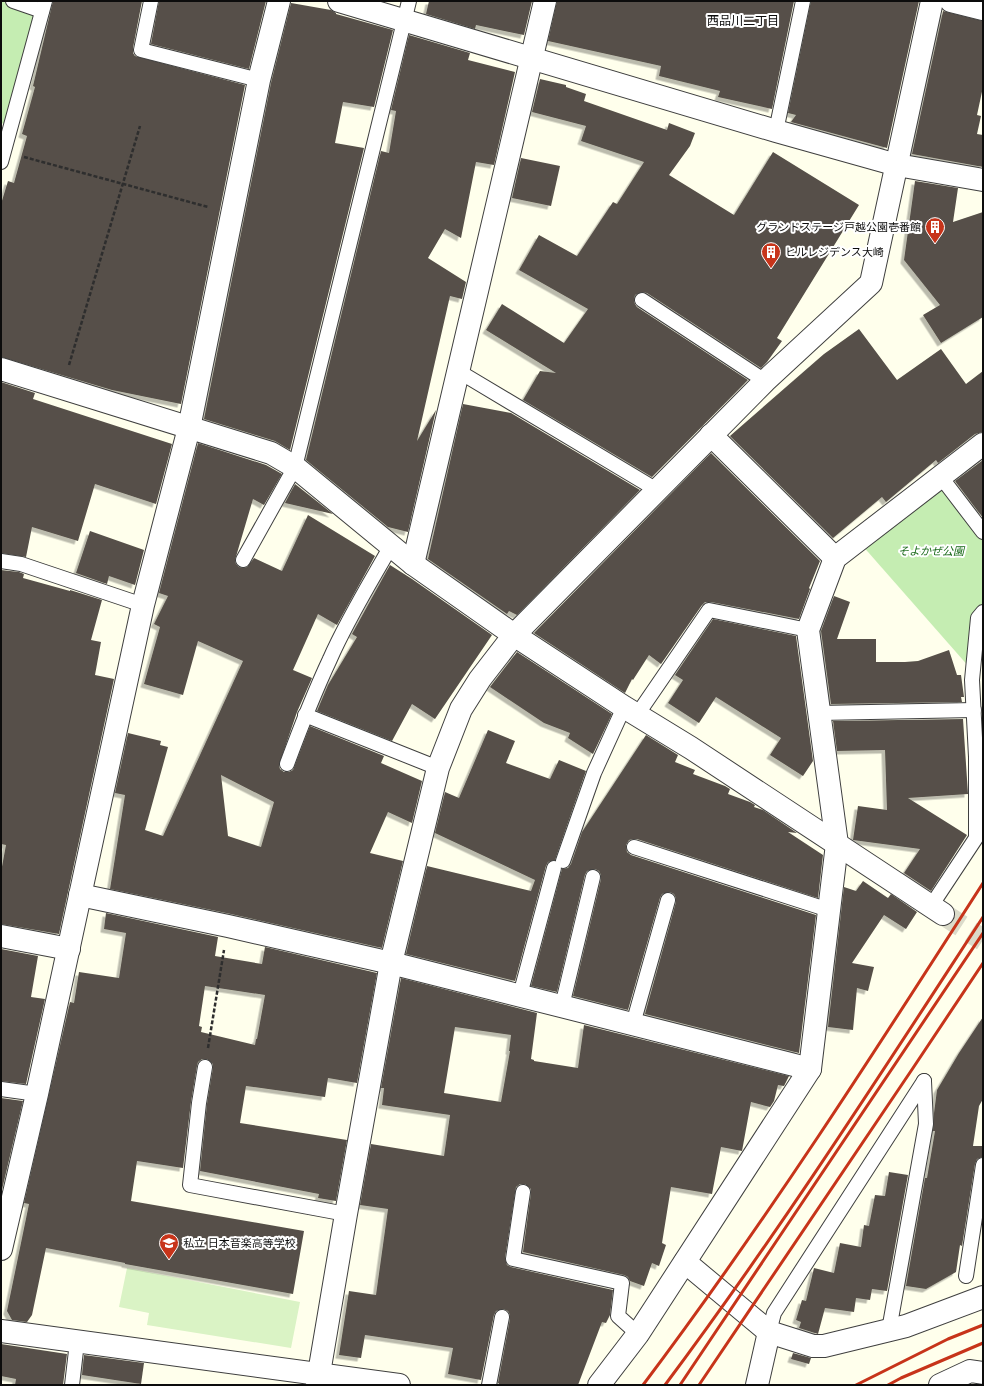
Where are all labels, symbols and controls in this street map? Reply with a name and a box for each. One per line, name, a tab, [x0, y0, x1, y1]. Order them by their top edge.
district label: 西品川二丁目	[707, 12, 779, 29]
building icon: グランドステージ戸越公園壱番館	[924, 216, 946, 244]
place label: グランドステージ戸越公園壱番館	[756, 219, 921, 234]
building icon: ヒルレジデンス大崎	[760, 241, 782, 269]
place label: ヒルレジデンス大崎	[785, 244, 884, 259]
park label: そよかぜ公園	[898, 543, 966, 558]
school or university icon: 私立 日本音楽高等学校	[158, 1232, 180, 1260]
place label: 私立 日本音楽高等学校	[183, 1235, 296, 1250]

